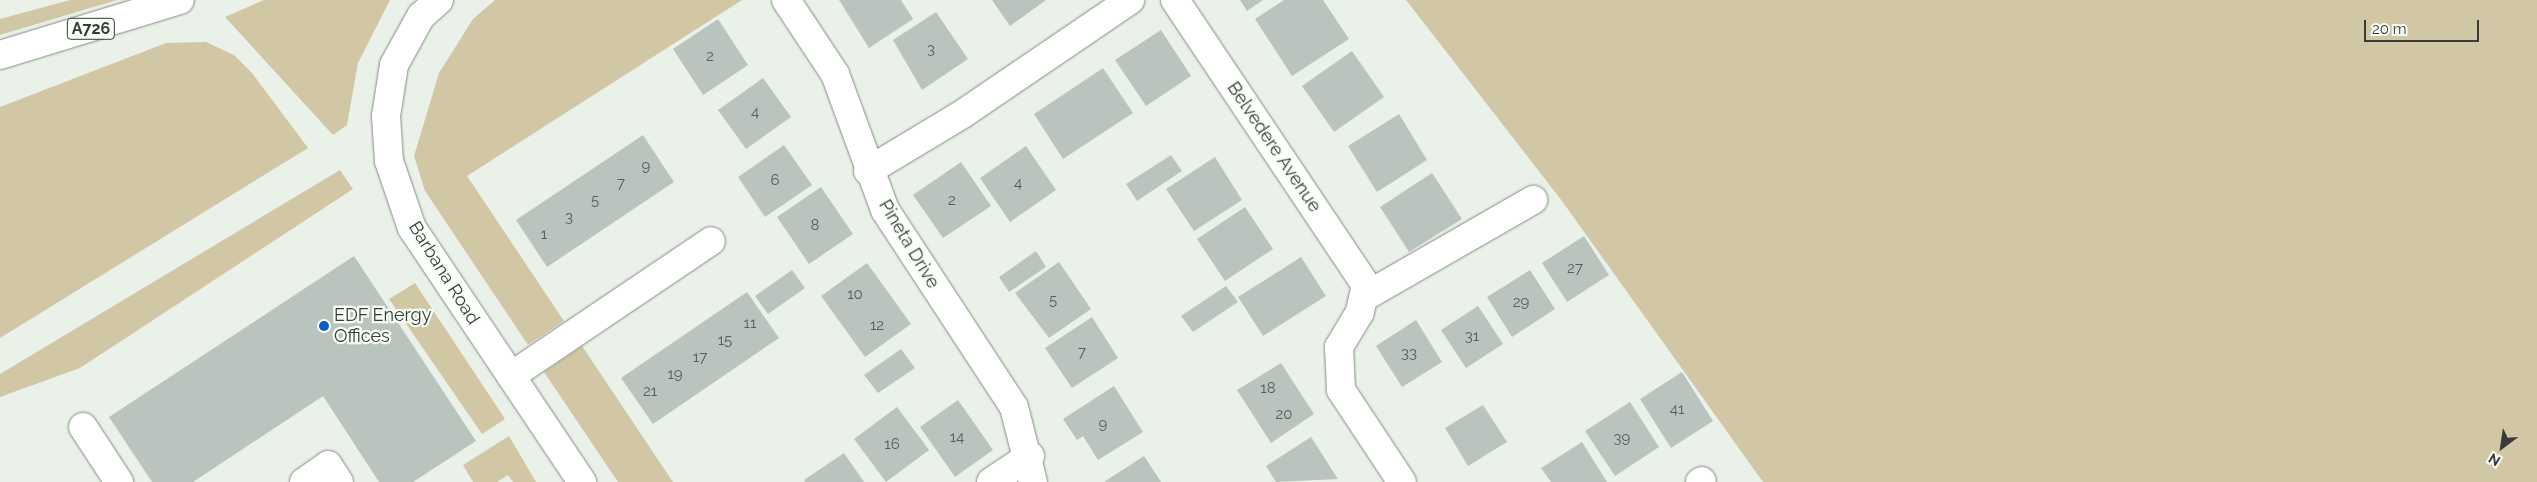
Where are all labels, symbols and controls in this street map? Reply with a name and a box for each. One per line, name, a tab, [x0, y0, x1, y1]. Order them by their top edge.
scale bar	[2367, 10, 2482, 42]
road number: A726	[66, 15, 116, 42]
text: 20 m	[2372, 20, 2407, 38]
house number: 3	[927, 41, 935, 59]
house number: 2	[706, 48, 714, 66]
street label: Belvedere Avenue	[1222, 78, 1326, 216]
house number: 4	[751, 104, 759, 122]
house number: 9	[642, 158, 650, 176]
house number: 6	[770, 172, 780, 190]
house number: 7	[617, 175, 625, 193]
house number: 4	[1014, 175, 1022, 193]
house number: 5	[591, 192, 599, 210]
house number: 2	[948, 192, 956, 210]
street label: Pineta Drive	[874, 196, 944, 292]
house number: 3	[565, 209, 573, 227]
house number: 8	[811, 217, 819, 235]
street label: Barbana Road	[404, 218, 484, 328]
house number: 1	[541, 226, 547, 244]
house number: 27	[1567, 260, 1583, 278]
house number: 10	[847, 286, 863, 304]
house number: 5	[1049, 292, 1057, 310]
house number: 29	[1513, 294, 1529, 312]
place label: EDF Energy Offices	[334, 305, 432, 348]
house number: 11	[744, 315, 756, 333]
house number: 12	[870, 317, 884, 335]
marker: EDF Energy Offices	[318, 320, 330, 332]
house number: 31	[1465, 328, 1479, 346]
house number: 15	[718, 332, 732, 350]
house number: 7	[1078, 344, 1086, 362]
house number: 33	[1401, 345, 1417, 363]
house number: 17	[693, 349, 707, 367]
house number: 19	[667, 366, 683, 384]
house number: 18	[1260, 380, 1276, 398]
house number: 21	[643, 383, 657, 401]
house number: 41	[1670, 401, 1684, 419]
house number: 20	[1276, 406, 1292, 424]
house number: 9	[1099, 416, 1107, 434]
north arrow	[2477, 422, 2527, 472]
house number: 14	[950, 429, 964, 447]
house number: 39	[1614, 430, 1630, 448]
house number: 16	[884, 436, 900, 454]
text: N	[2486, 450, 2503, 469]

